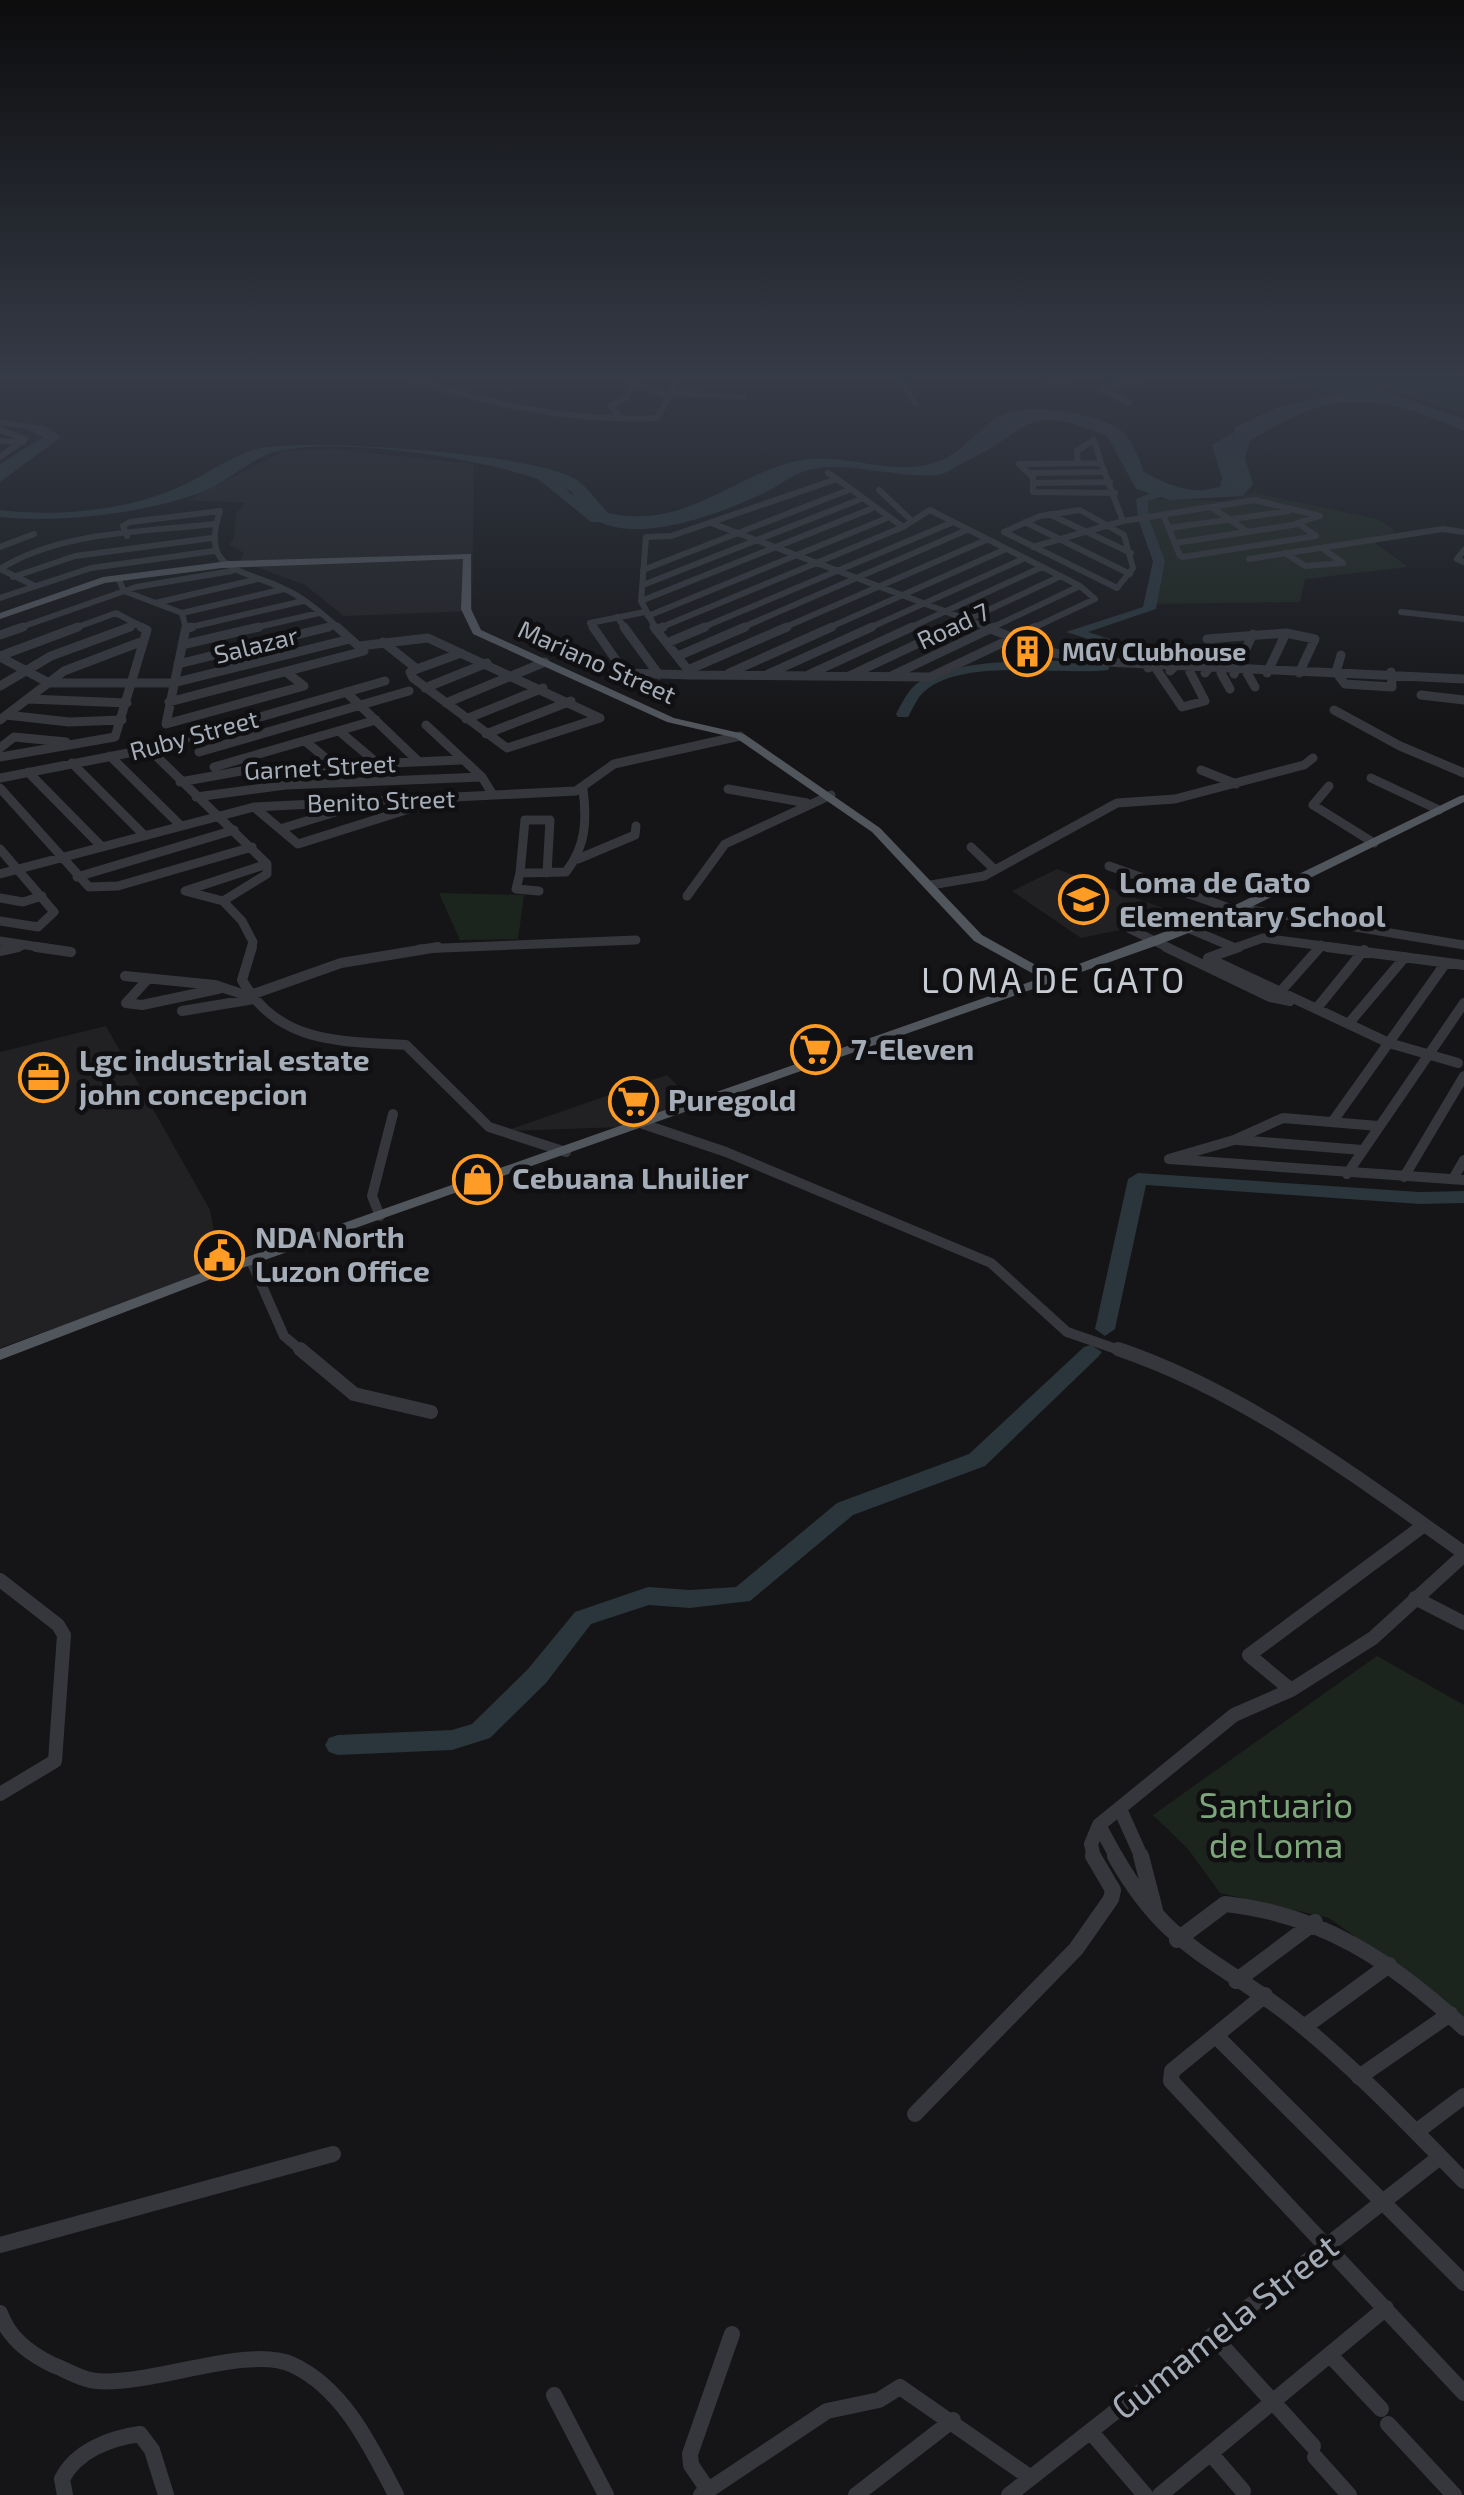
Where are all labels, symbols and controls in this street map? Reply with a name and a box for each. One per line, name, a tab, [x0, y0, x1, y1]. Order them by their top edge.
street label: Road 7	[912, 595, 994, 655]
street label: Mariano Street	[514, 613, 681, 709]
street label: Salazar	[211, 619, 301, 669]
building icon: MGV Clubhouse	[1001, 626, 1053, 678]
place label: MGV Clubhouse	[1062, 636, 1246, 666]
street label: Ruby Street	[126, 703, 261, 766]
street label: Garnet Street	[243, 747, 397, 785]
street label: Benito Street	[306, 782, 456, 818]
place label: Loma de Gato Elementary School	[1119, 863, 1386, 934]
school or university icon: Loma de Gato Elementary School	[1058, 874, 1110, 926]
district label: LOMA DE GATO	[921, 958, 1187, 1000]
supermarket icon: 7-Eleven	[790, 1024, 842, 1076]
place label: 7-Eleven	[851, 1030, 974, 1066]
place label: Lgc industrial estate john concepcion	[79, 1041, 370, 1111]
office icon: Lgc industrial estate john concepcion	[18, 1052, 70, 1104]
supermarket icon: Puregold	[607, 1075, 659, 1127]
place label: Puregold	[668, 1081, 797, 1117]
shop icon: Cebuana Lhuilier	[451, 1153, 503, 1205]
place label: Cebuana Lhuilier	[512, 1159, 749, 1195]
place label: NDA North Luzon Office	[255, 1218, 430, 1288]
public building icon: NDA North Luzon Office	[194, 1229, 246, 1281]
park label: Santuario de Loma	[1199, 1783, 1353, 1865]
street label: Gumamela Street	[1102, 2224, 1345, 2427]

